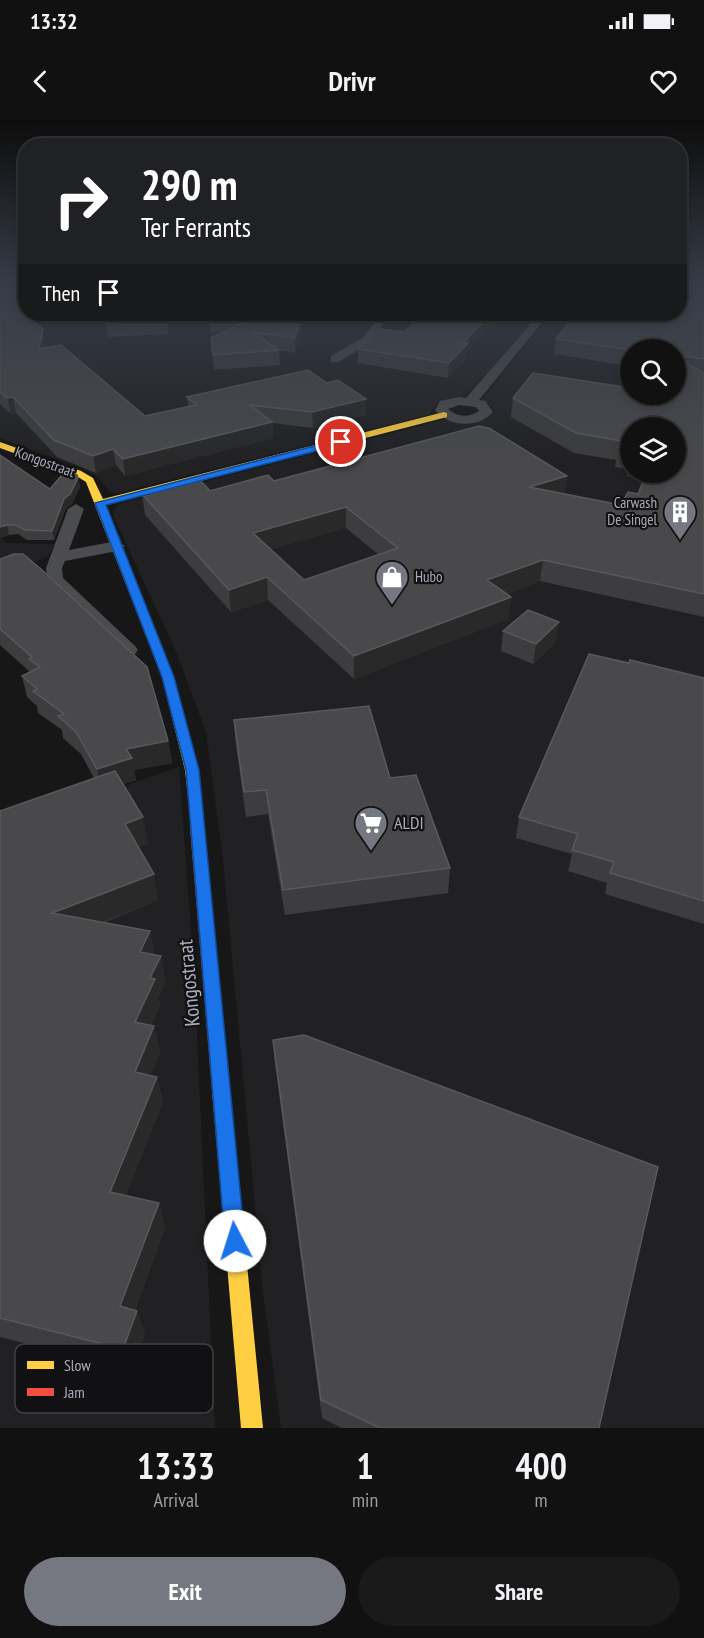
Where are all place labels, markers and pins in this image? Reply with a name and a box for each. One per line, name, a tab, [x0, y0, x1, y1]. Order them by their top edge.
pin	[315, 416, 366, 467]
place label: Carwash De Singel	[607, 493, 657, 529]
building icon: Carwash De Singel	[662, 494, 698, 541]
shop icon: Hubo	[374, 559, 410, 606]
place label: Hubo	[415, 567, 443, 586]
supermarket icon: ALDI	[353, 805, 389, 852]
place label: ALDI	[394, 811, 424, 834]

